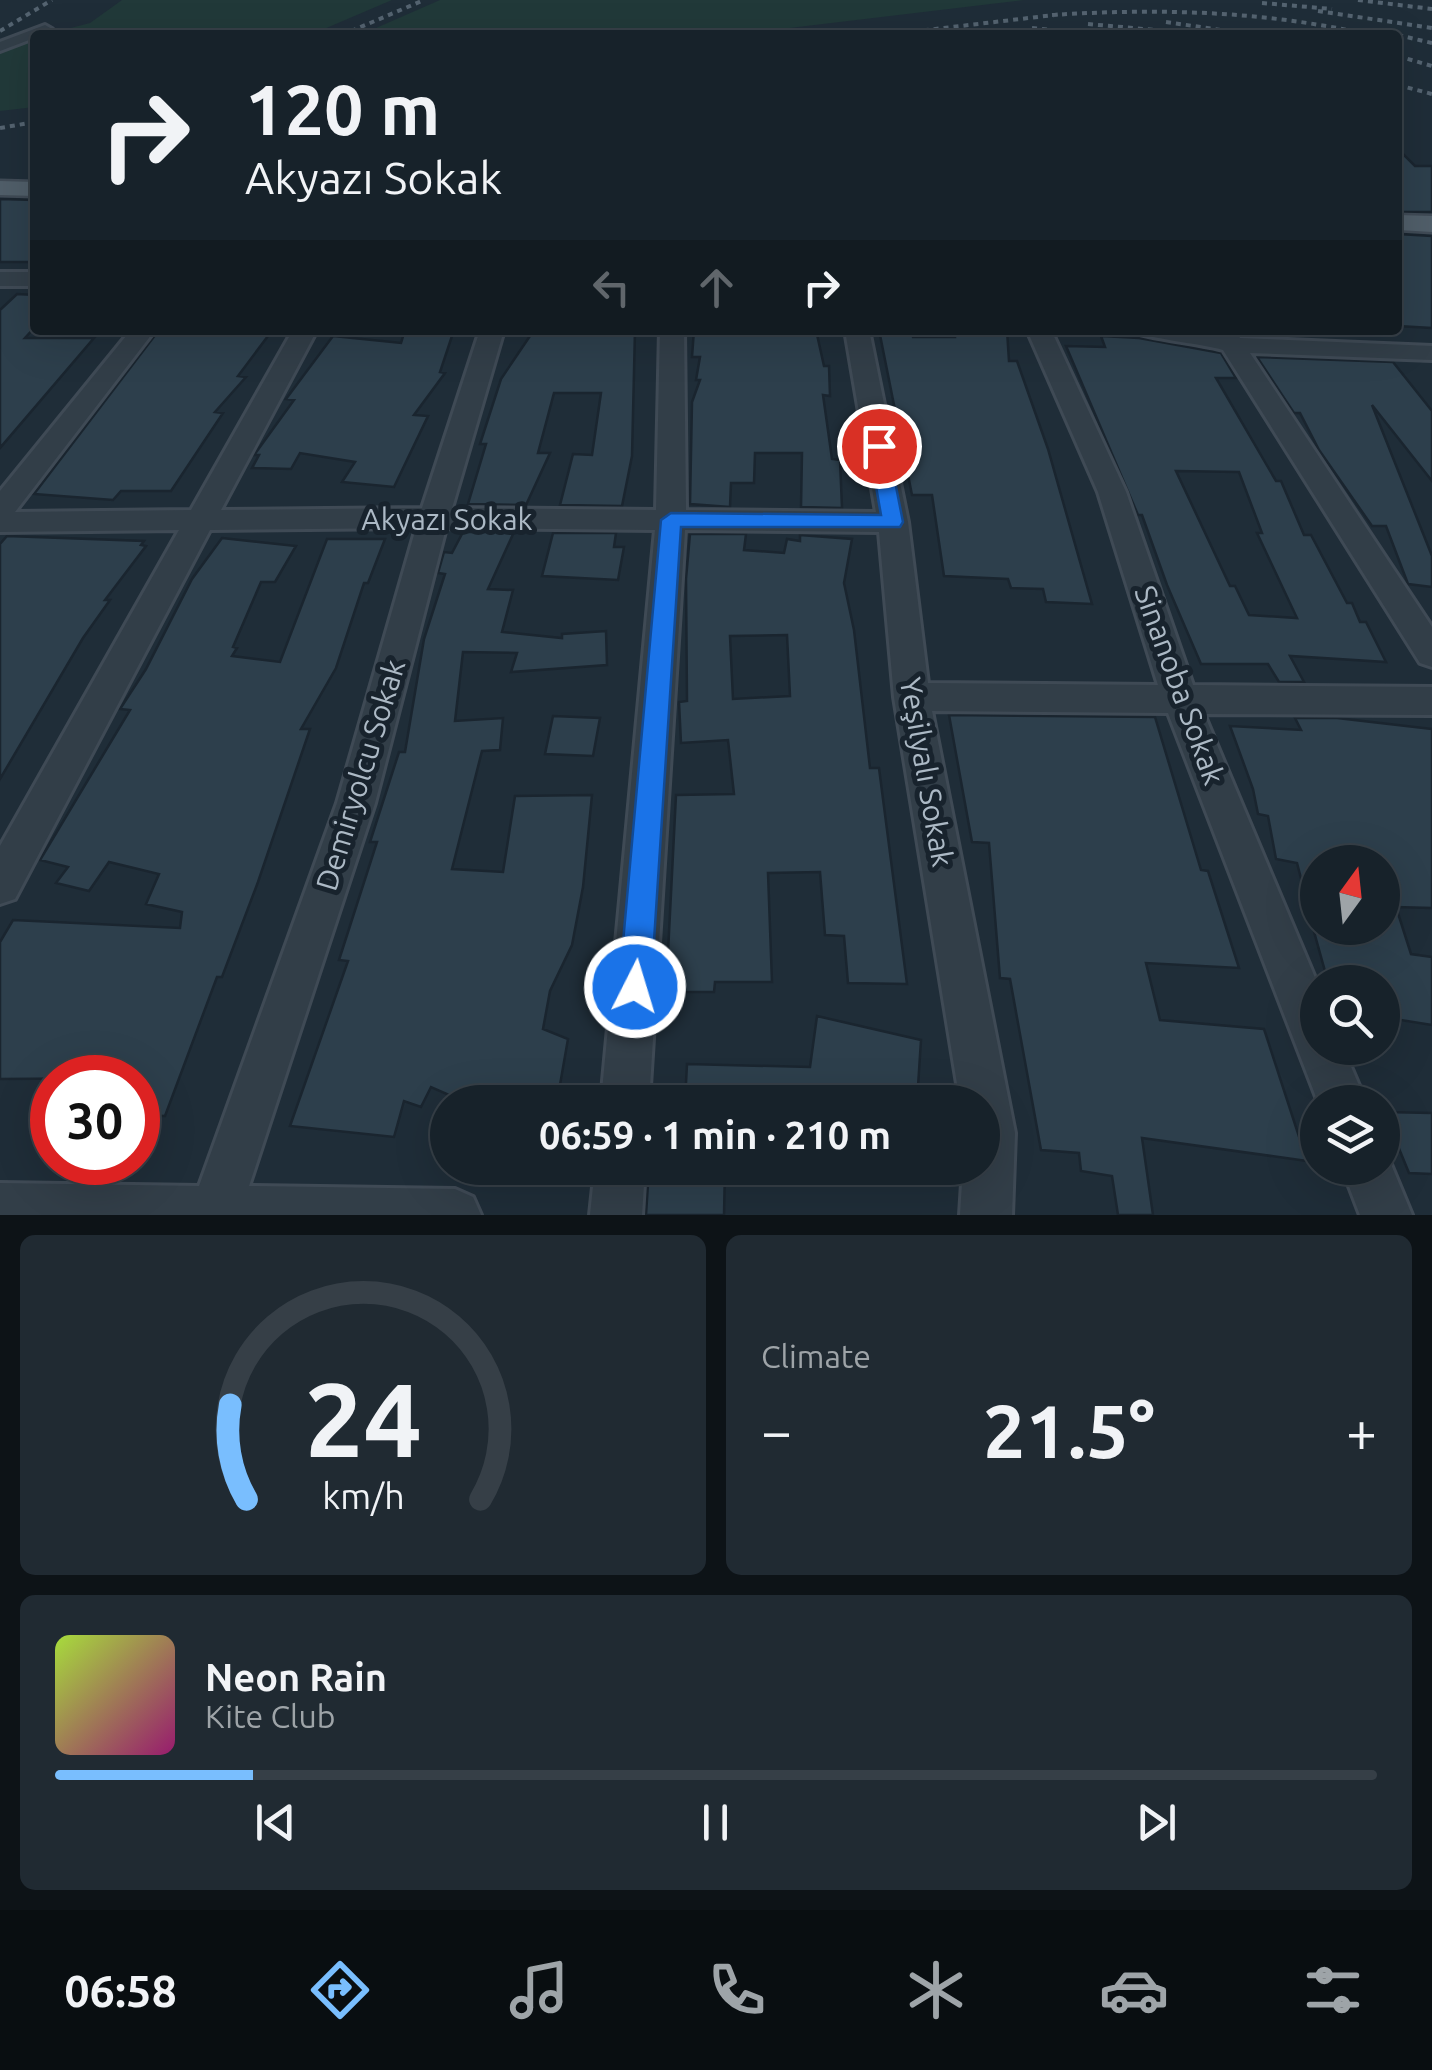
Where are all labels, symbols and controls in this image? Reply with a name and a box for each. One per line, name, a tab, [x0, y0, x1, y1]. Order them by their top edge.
icon: right	[80, 70, 210, 200]
text: 120 m	[245, 70, 440, 148]
text: Akyazı Sokak	[245, 152, 502, 203]
icon: left	[584, 260, 639, 315]
icon: ahead	[689, 260, 744, 315]
icon: right	[794, 260, 849, 315]
pin	[837, 404, 922, 489]
icon: arrive	[852, 419, 907, 474]
street label: Akyazı Sokak	[361, 502, 533, 536]
street label: Sinanoba Sokak	[1128, 581, 1232, 789]
street label: Demiryolcu Sokak	[309, 655, 411, 895]
street label: Yeşilyalı Sokak	[894, 675, 960, 869]
north arrow	[1300, 845, 1400, 945]
map controls	[1300, 845, 1400, 1185]
position arrow	[583, 935, 687, 1039]
button: search	[1300, 965, 1400, 1065]
speed limit sign: 30	[30, 1055, 160, 1185]
button: layers	[1300, 1085, 1400, 1185]
text: 06:59 · 1 min · 210 m	[539, 1114, 891, 1156]
text: Climate	[761, 1338, 871, 1374]
text: 24	[304, 1360, 422, 1477]
text: 21.5°	[983, 1388, 1155, 1472]
text: −	[761, 1400, 792, 1461]
text: +	[1346, 1400, 1377, 1461]
text: km/h	[322, 1476, 404, 1516]
text: Neon Rain	[205, 1656, 387, 1698]
text: Kite Club	[205, 1698, 335, 1734]
icon: previous	[248, 1795, 303, 1850]
icon: pause	[688, 1795, 743, 1850]
icon: next	[1129, 1795, 1184, 1850]
icon: directions	[305, 1955, 375, 2025]
icon: music	[504, 1955, 574, 2025]
icon: phone	[702, 1955, 772, 2025]
icon: climate	[901, 1955, 971, 2025]
icon: car	[1099, 1955, 1169, 2025]
icon: filters	[1298, 1955, 1368, 2025]
text: 06:58	[64, 1965, 177, 2016]

